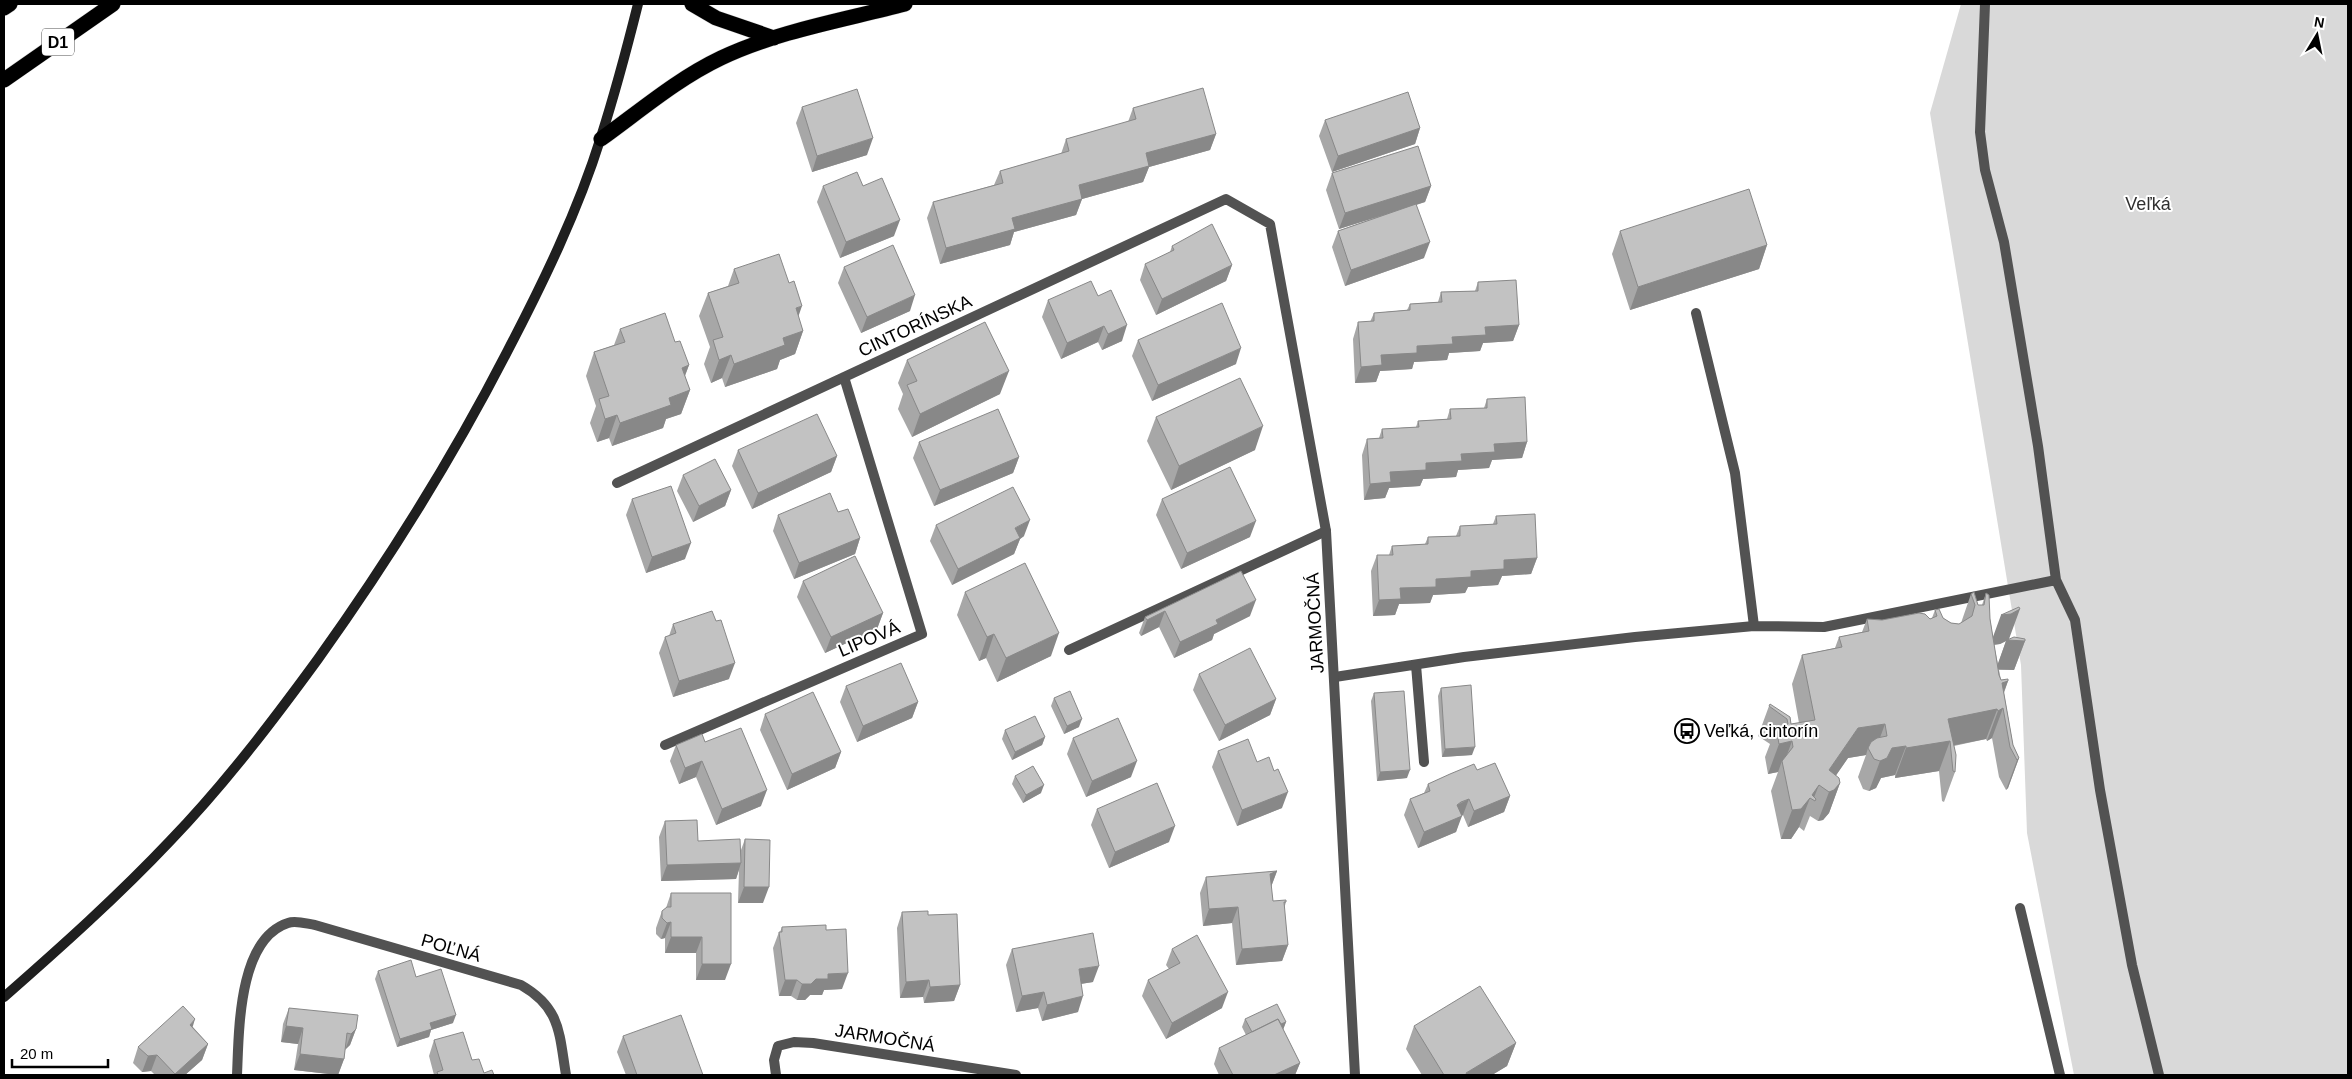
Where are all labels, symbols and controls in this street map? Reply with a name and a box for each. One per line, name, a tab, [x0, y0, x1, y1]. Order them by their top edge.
north arrow	[2292, 10, 2342, 60]
text: N	[2313, 13, 2326, 31]
road number: D1	[42, 28, 74, 56]
park label: Veľká	[2125, 194, 2172, 214]
street label: CINTORÍNSKA	[855, 291, 975, 361]
street label: JARMOČNÁ	[1301, 572, 1328, 674]
street label: LIPOVÁ	[835, 617, 903, 661]
bus stop icon: Veľká, cintorín	[1674, 718, 1700, 744]
place label: Veľká, cintorín	[1704, 721, 1818, 741]
street label: POĽNÁ	[419, 930, 483, 966]
street label: JARMOČNÁ	[834, 1019, 937, 1056]
scale bar	[12, 1036, 109, 1068]
text: 20 m	[20, 1045, 53, 1062]

